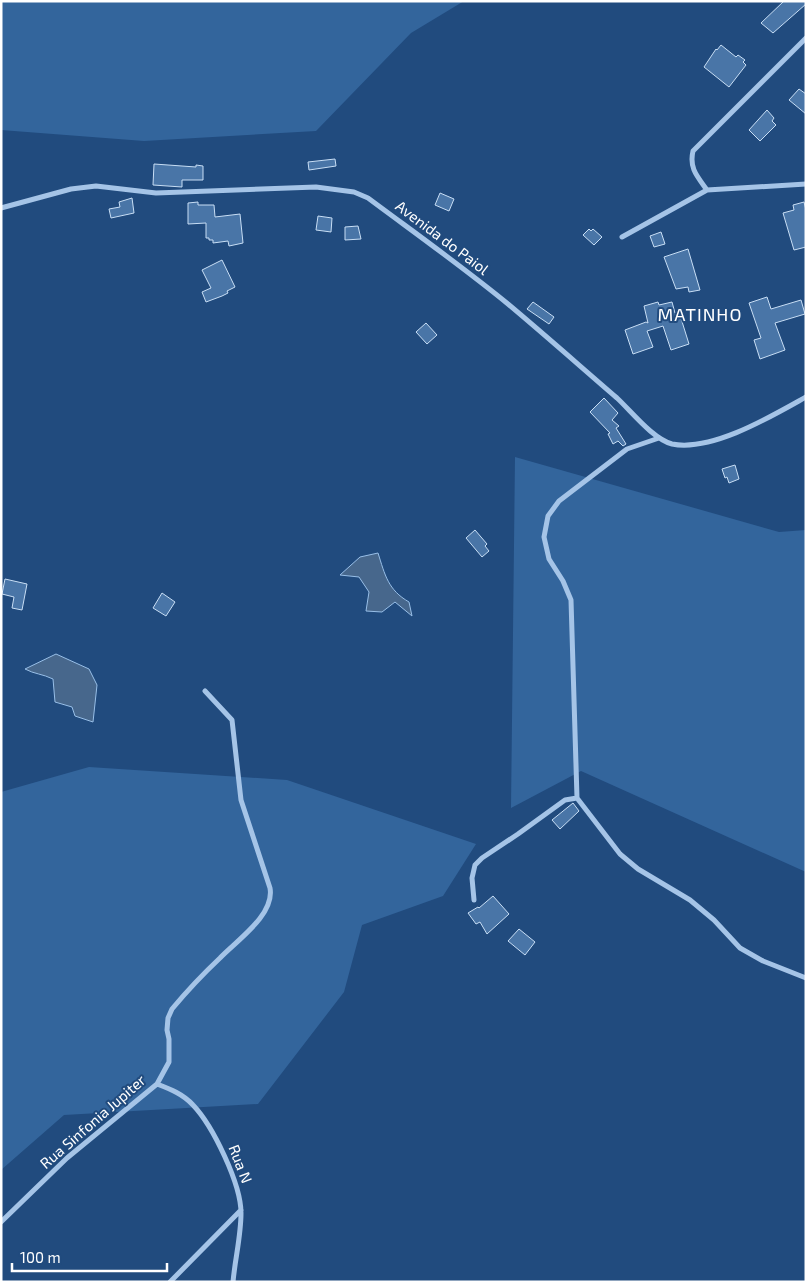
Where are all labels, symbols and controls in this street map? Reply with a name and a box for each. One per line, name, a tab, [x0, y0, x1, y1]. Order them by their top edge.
street label: Avenida do Paiol	[393, 196, 493, 278]
district label: MATINHO	[658, 303, 742, 325]
street label: Rua Sinfonia Jupiter	[36, 1071, 149, 1172]
street label: Rua N	[225, 1142, 257, 1186]
scale bar	[12, 1240, 168, 1272]
text: 100 m	[20, 1248, 61, 1266]

